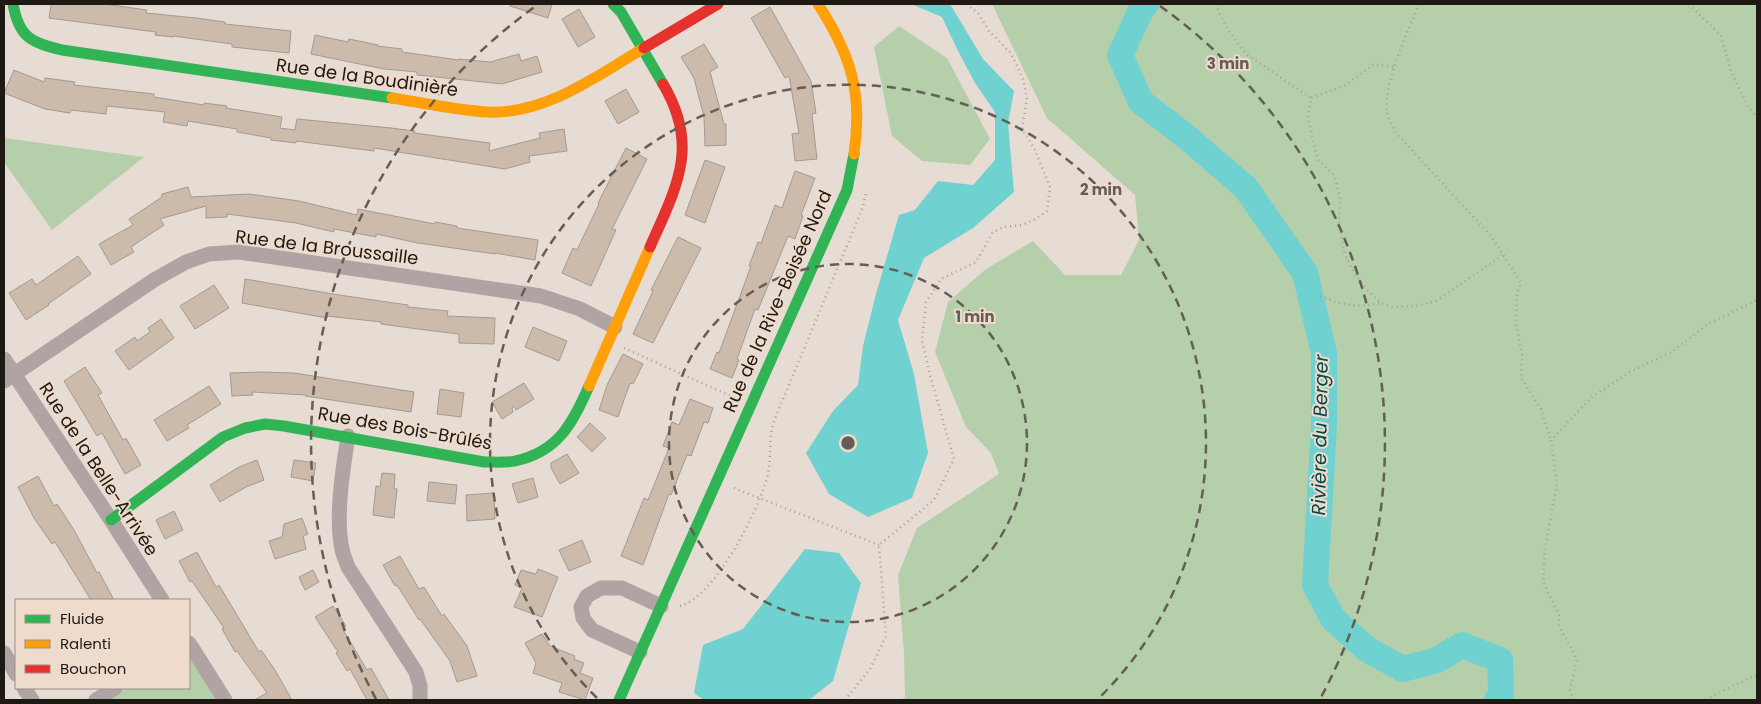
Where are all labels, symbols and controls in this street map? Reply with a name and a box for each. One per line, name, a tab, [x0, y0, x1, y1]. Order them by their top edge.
street label: Rue de la Boudinière	[274, 52, 460, 102]
text: 3 min	[1207, 53, 1249, 74]
text: 2 min	[1080, 179, 1122, 200]
street label: Rue de la Rive-Boisée Nord	[717, 186, 837, 416]
street label: Rue de la Broussaille	[234, 223, 420, 271]
text: 1 min	[955, 306, 995, 327]
water label: Rivière du Berger	[1305, 353, 1335, 516]
street label: Rue de la Belle-Arrivée	[33, 377, 165, 561]
street label: Rue des Bois-Brûlés	[316, 400, 494, 456]
centre of rings	[839, 434, 857, 452]
legend	[15, 599, 190, 689]
text: Fluide	[60, 608, 104, 629]
text: Ralenti	[60, 633, 111, 654]
text: Bouchon	[60, 658, 126, 679]

